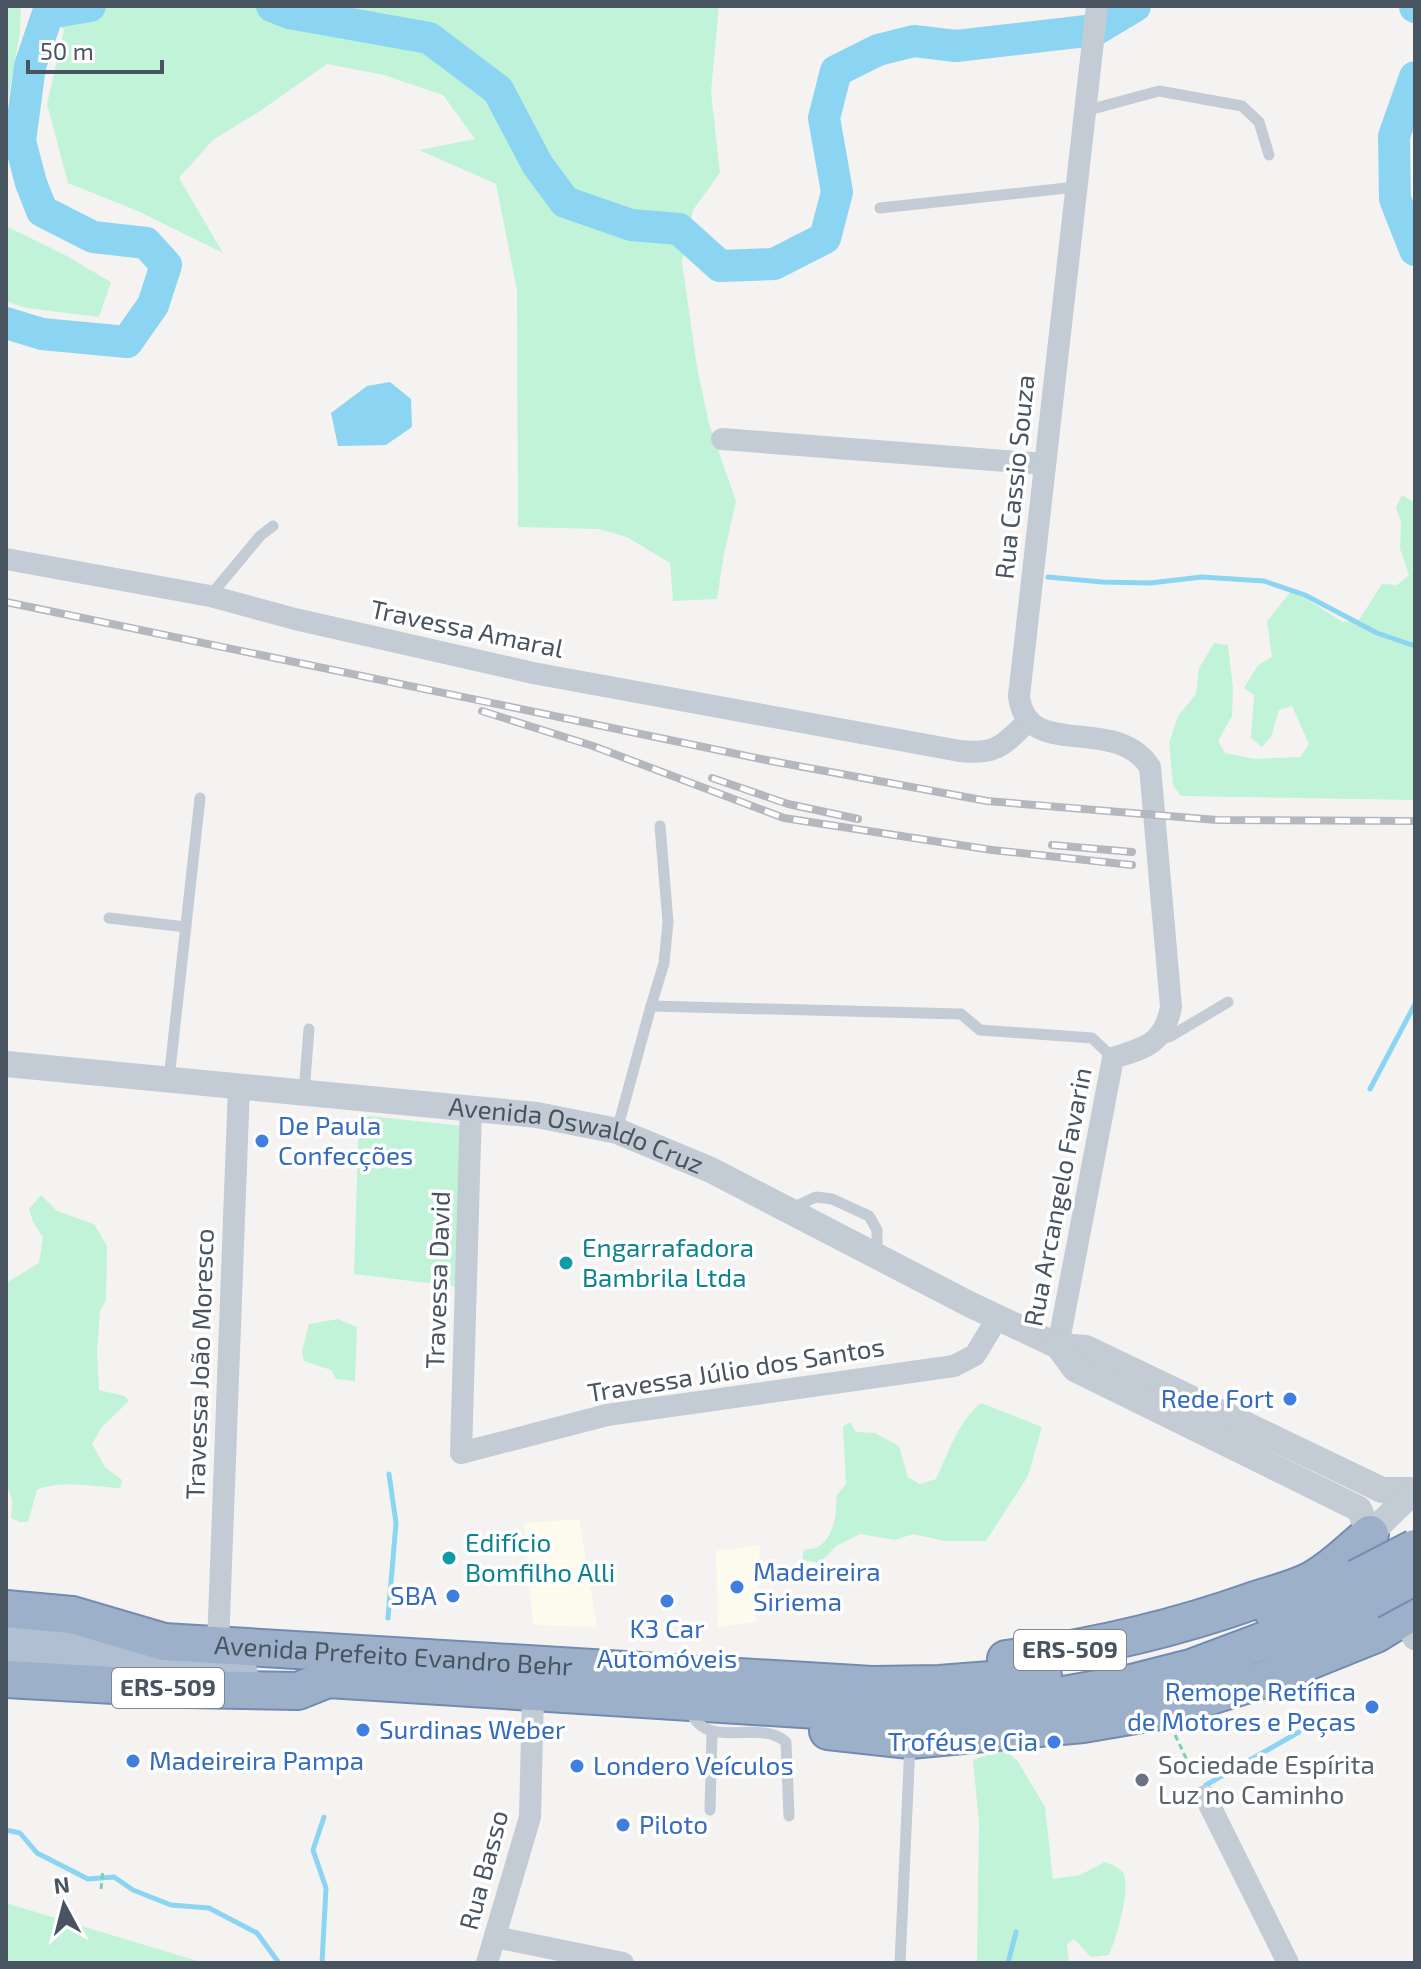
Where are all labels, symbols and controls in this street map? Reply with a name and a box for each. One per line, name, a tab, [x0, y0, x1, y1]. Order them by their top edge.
scale bar	[28, 24, 162, 74]
text: 50 m	[40, 36, 94, 65]
street label: Rua Cassio Souza	[987, 373, 1040, 581]
street label: Travessa Amaral	[368, 592, 567, 663]
street label: Rua Arcangelo Favarin	[1016, 1065, 1097, 1329]
street label: Avenida Oswaldo Cruz	[447, 1090, 709, 1179]
place label: De Paula Confecções	[278, 1109, 413, 1172]
marker: De Paula Confecções	[253, 1132, 271, 1150]
street label: Travessa David	[418, 1190, 455, 1370]
street label: Travessa João Moresco	[178, 1228, 219, 1500]
place label: Engarrafadora Bambrila Ltda	[582, 1231, 754, 1292]
marker: Engarrafadora Bambrila Ltda	[557, 1254, 575, 1272]
street label: Travessa Júlio dos Santos	[585, 1330, 886, 1407]
place label: Rede Fort	[1161, 1382, 1274, 1413]
marker: Rede Fort	[1281, 1390, 1299, 1408]
place label: Edifício Bomfilho Alli	[465, 1526, 615, 1587]
marker: Edifício Bomfilho Alli	[440, 1549, 458, 1567]
place label: Madeireira Siriema	[753, 1555, 881, 1616]
marker: Madeireira Siriema	[728, 1578, 746, 1596]
place label: SBA	[390, 1579, 437, 1610]
marker: SBA	[444, 1587, 462, 1605]
marker: K3 Car Automóveis	[658, 1592, 676, 1610]
place label: K3 Car Automóveis	[597, 1612, 737, 1673]
street label: Avenida Prefeito Evandro Behr	[214, 1628, 573, 1681]
road number: ERS-509	[1014, 1630, 1126, 1670]
road number: ERS-509	[112, 1668, 224, 1708]
place label: Remope Retífica de Motores e Peças	[1127, 1675, 1356, 1738]
marker: Remope Retífica de Motores e Peças	[1363, 1698, 1381, 1716]
place label: Surdinas Weber	[379, 1713, 565, 1744]
marker: Surdinas Weber	[354, 1721, 372, 1739]
place label: Troféus e Cia	[888, 1725, 1038, 1756]
marker: Troféus e Cia	[1045, 1733, 1063, 1751]
place label: Madeireira Pampa	[149, 1744, 364, 1775]
place label: Sociedade Espírita Luz no Caminho	[1158, 1748, 1375, 1809]
place label: Londero Veículos	[593, 1749, 794, 1780]
marker: Madeireira Pampa	[124, 1752, 142, 1770]
marker: Londero Veículos	[568, 1757, 586, 1775]
marker: Sociedade Espírita Luz no Caminho	[1133, 1771, 1151, 1789]
street label: Rua Basso	[452, 1806, 513, 1933]
place label: Piloto	[639, 1808, 708, 1839]
marker: Piloto	[614, 1816, 632, 1834]
north arrow	[24, 1865, 104, 1945]
text: N	[52, 1870, 71, 1898]

